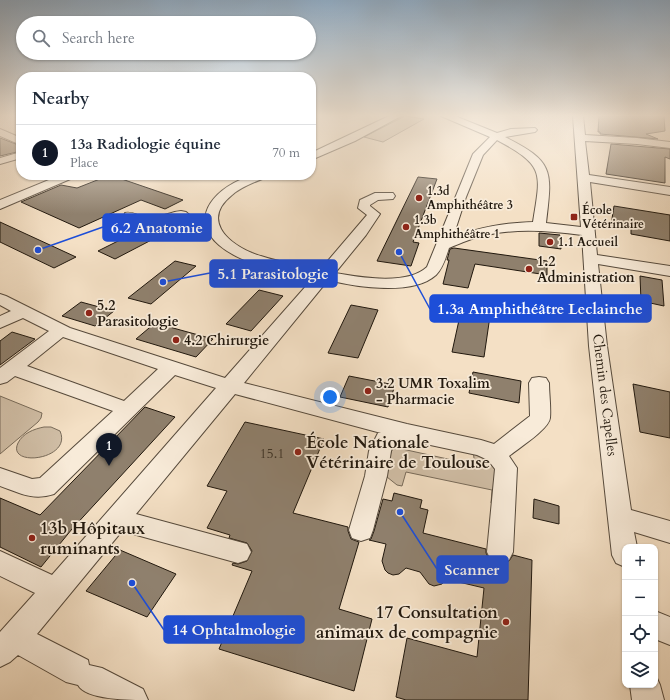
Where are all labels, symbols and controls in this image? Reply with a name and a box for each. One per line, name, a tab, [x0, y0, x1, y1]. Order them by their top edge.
search box	[16, 16, 316, 60]
icon: search	[30, 27, 52, 49]
text: Search here	[62, 28, 135, 48]
text: Nearby	[32, 87, 89, 110]
text: 13a Radiologie équine	[70, 134, 221, 154]
text: 1	[42, 144, 48, 162]
text: 70 m	[272, 144, 300, 162]
text: Place	[70, 154, 98, 172]
place label: 1.3d Amphithéâtre 3	[427, 183, 513, 213]
marker: 1.3d Amphithéâtre 3	[414, 193, 424, 203]
place label: École Vétérinaire	[582, 201, 644, 232]
place label: 1.3b Amphithéâtre 1	[414, 212, 500, 242]
marker: École Vétérinaire	[569, 212, 579, 222]
callout: 6.2 Anatomie	[103, 214, 211, 241]
text: 6.2 Anatomie	[111, 218, 203, 238]
marker: 1.3b Amphithéâtre 1	[401, 222, 411, 232]
place label: 1.1 Accueil	[558, 234, 618, 250]
marker: 1.1 Accueil	[545, 237, 555, 247]
place label: 1.2 Administration	[537, 252, 635, 287]
callout: 5.1 Parasitologie	[210, 260, 337, 287]
text: 5.1 Parasitologie	[217, 264, 329, 284]
marker: 1.2 Administration	[524, 264, 534, 274]
callout: 1.3a Amphithéâtre Leclainche	[430, 295, 651, 322]
place label: 5.2 Parasitologie	[97, 296, 179, 331]
text: 1.3a Amphithéâtre Leclainche	[437, 299, 643, 319]
marker: 5.2 Parasitologie	[84, 308, 94, 318]
place label: 4.2 Chirurgie	[184, 331, 269, 350]
street label: Chemin des Capelles	[588, 333, 622, 458]
marker: 4.2 Chirurgie	[171, 335, 181, 345]
place label: 3.2 UMR Toxalim - Pharmacie	[376, 374, 490, 409]
marker: 3.2 UMR Toxalim - Pharmacie	[363, 386, 373, 396]
your location	[320, 387, 340, 407]
place label: École Nationale Vétérinaire de Toulouse	[306, 431, 490, 474]
pin: 1	[96, 433, 122, 466]
house number: 15.1	[259, 444, 285, 463]
marker: École Nationale Vétérinaire de Toulouse	[293, 447, 303, 457]
place label: 13b Hôpitaux ruminants	[40, 517, 146, 560]
marker: 13b Hôpitaux ruminants	[27, 533, 37, 543]
map controls	[622, 544, 658, 688]
button: +	[622, 544, 658, 580]
callout: Scanner	[437, 556, 508, 583]
text: Scanner	[445, 560, 500, 580]
button: −	[622, 580, 658, 616]
place label: 17 Consultation animaux de compagnie	[316, 601, 498, 644]
callout: 14 Ophtalmologie	[164, 616, 304, 643]
button: locate	[622, 616, 658, 652]
marker: 17 Consultation animaux de compagnie	[501, 617, 511, 627]
text: 14 Ophtalmologie	[172, 620, 296, 640]
button: layers	[622, 652, 658, 688]

